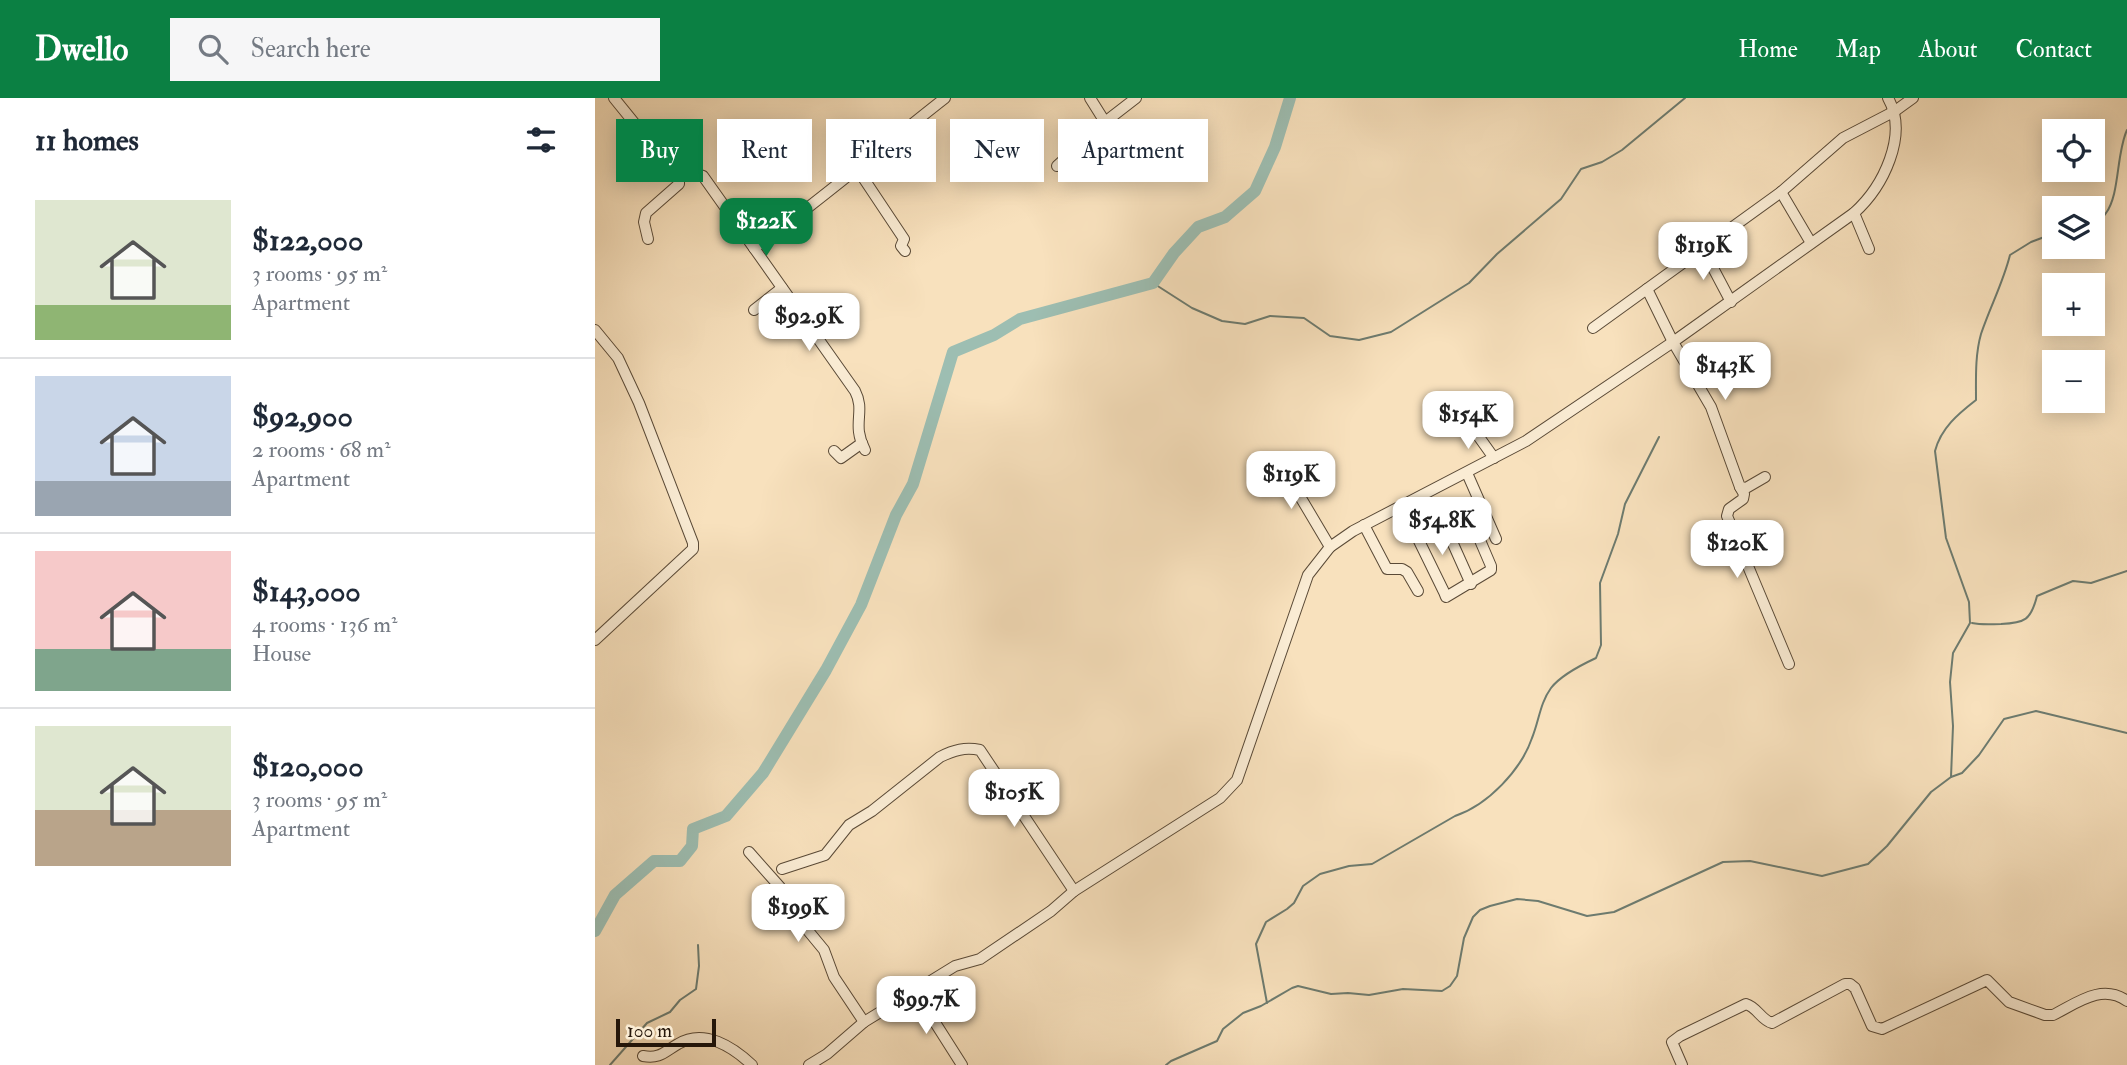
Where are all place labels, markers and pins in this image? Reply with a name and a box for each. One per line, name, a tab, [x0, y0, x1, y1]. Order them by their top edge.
pin: $122K	[717, 198, 815, 258]
pin: $119K	[1654, 222, 1752, 282]
pin: $92.9K	[752, 294, 866, 353]
pin: $143K	[1676, 342, 1774, 402]
pin: $154K	[1419, 392, 1517, 451]
pin: $119K	[1242, 452, 1340, 511]
pin: $54.8K	[1385, 498, 1499, 557]
pin: $120K	[1688, 520, 1786, 580]
pin: $105K	[965, 770, 1063, 829]
pin: $199K	[749, 884, 847, 944]
pin: $99.7K	[869, 976, 983, 1036]

